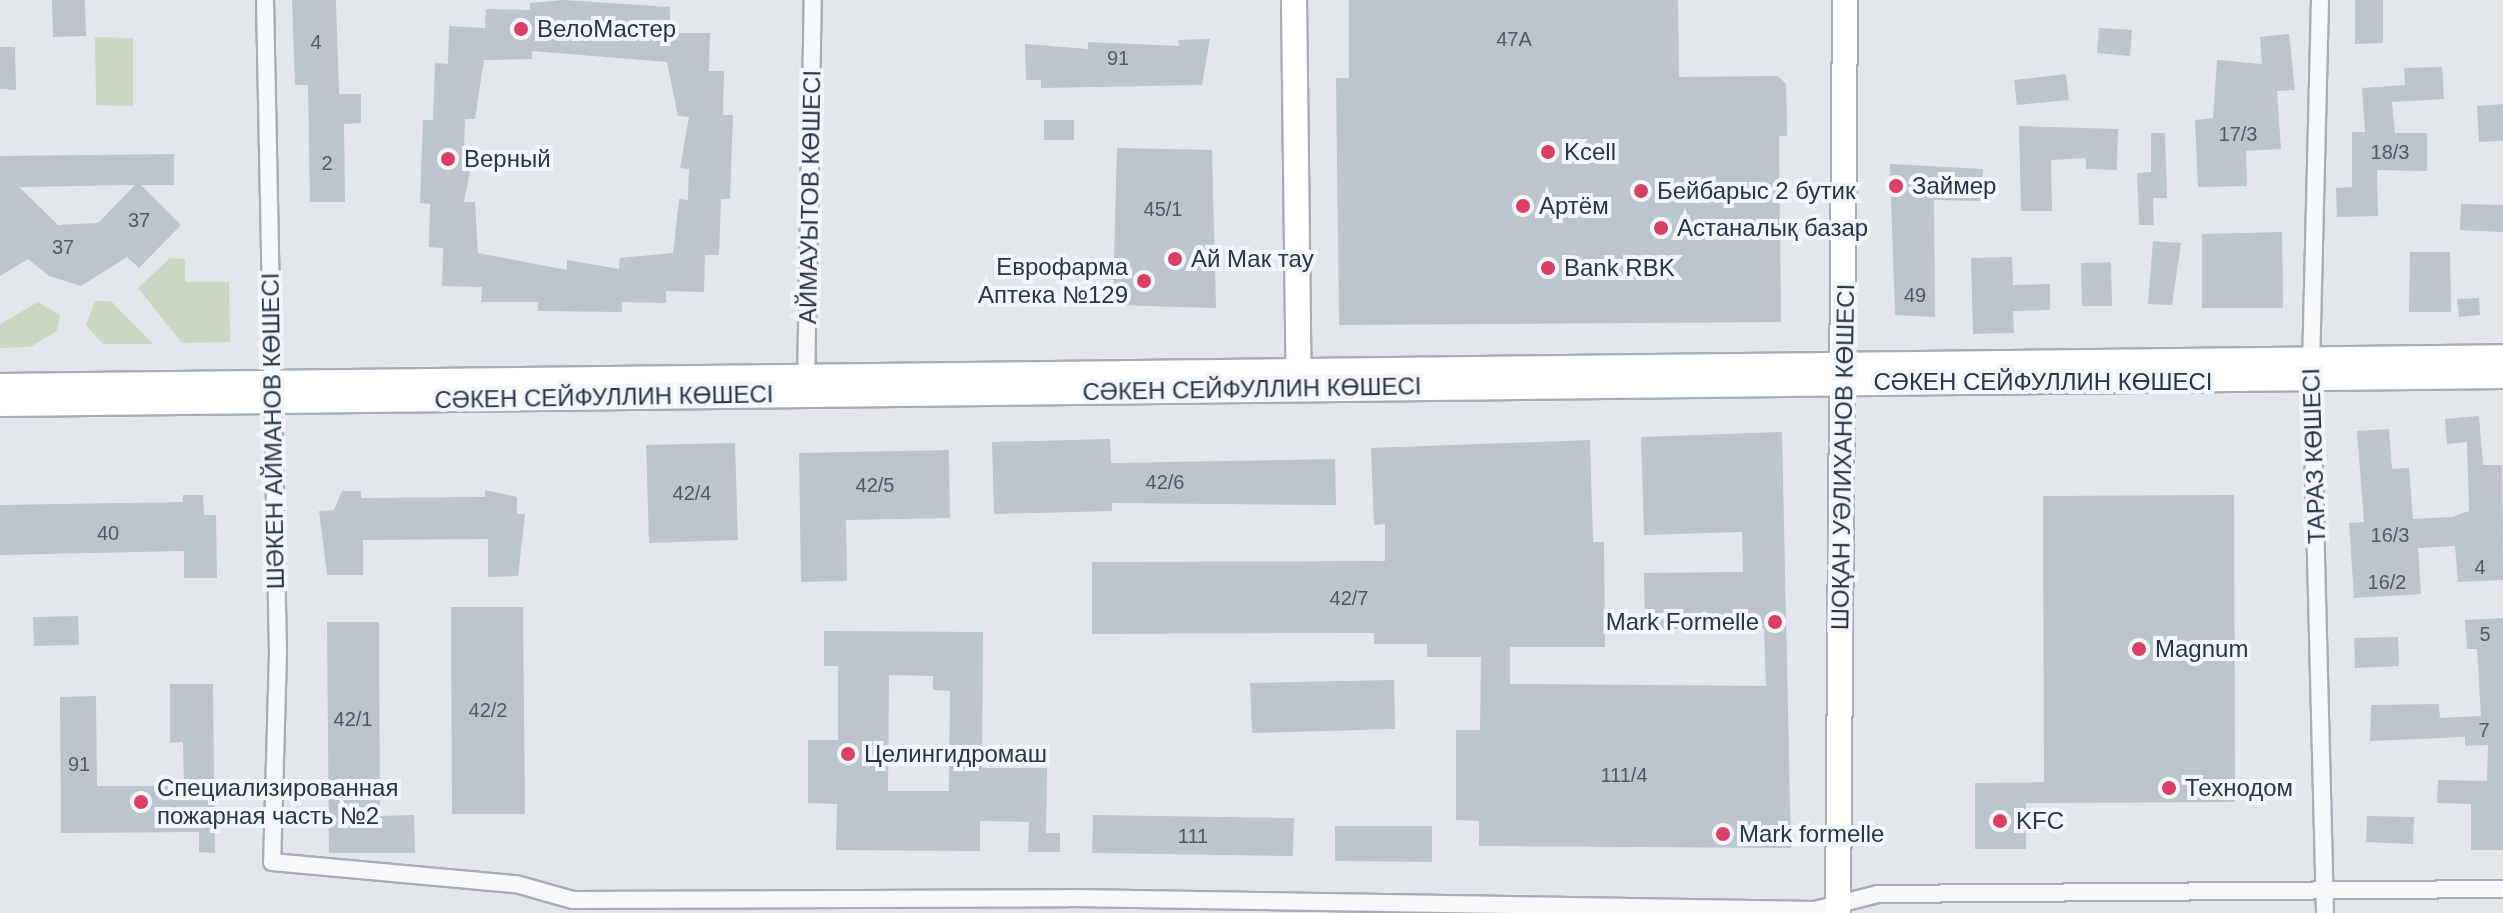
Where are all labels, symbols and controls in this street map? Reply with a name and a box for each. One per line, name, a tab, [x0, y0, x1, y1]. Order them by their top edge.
place label: ВелоМастер	[537, 15, 676, 43]
marker: ВелоМастер	[512, 20, 530, 38]
house number: 47А	[1496, 27, 1532, 51]
house number: 4	[310, 30, 322, 54]
house number: 91	[1107, 46, 1129, 70]
street label: АЙМАУЫТОВ КӨШЕСІ	[793, 70, 827, 324]
house number: 17/3	[2219, 122, 2257, 146]
place label: Kcell	[1564, 138, 1616, 166]
house number: 18/3	[2371, 140, 2409, 164]
marker: Kcell	[1539, 143, 1557, 161]
place label: Верный	[464, 145, 551, 173]
marker: Верный	[439, 150, 457, 168]
house number: 2	[321, 151, 333, 175]
place label: Займер	[1912, 172, 1996, 200]
place label: Бейбарыс 2 бутик	[1657, 177, 1855, 205]
marker: Займер	[1887, 177, 1905, 195]
marker: Бейбарыс 2 бутик	[1632, 182, 1650, 200]
place label: Артём	[1539, 192, 1609, 220]
house number: 45/1	[1144, 197, 1182, 221]
marker: Артём	[1514, 197, 1532, 215]
house number: 37	[128, 208, 150, 232]
place label: Астаналық базар	[1677, 214, 1868, 242]
marker: Астаналық базар	[1652, 219, 1670, 237]
house number: 37	[52, 235, 74, 259]
place label: Ай Мак тау	[1191, 245, 1314, 273]
marker: Ай Мак тау	[1166, 250, 1184, 268]
place label: Еврофарма Аптека №129	[978, 253, 1128, 309]
place label: Bank RBK	[1564, 254, 1675, 282]
marker: Bank RBK	[1539, 259, 1557, 277]
street label: ШӘКЕН АЙМАНОВ КӨШЕСІ	[256, 272, 290, 590]
marker: Еврофарма Аптека №129	[1135, 272, 1153, 290]
house number: 49	[1904, 283, 1926, 307]
street label: ШОҚАН УӘЛИХАНОВ КӨШЕСІ	[1826, 284, 1860, 630]
street label: СӘКЕН СЕЙФУЛЛИН КӨШЕСІ	[1874, 368, 2212, 396]
street label: ТАРАЗ КӨШЕСІ	[2297, 368, 2331, 544]
street label: СӘКЕН СЕЙФУЛЛИН КӨШЕСІ	[1082, 372, 1422, 406]
street label: СӘКЕН СЕЙФУЛЛИН КӨШЕСІ	[434, 380, 774, 414]
house number: 42/6	[1146, 470, 1184, 494]
house number: 42/5	[856, 473, 894, 497]
house number: 42/4	[673, 481, 711, 505]
house number: 40	[97, 521, 119, 545]
house number: 16/3	[2371, 523, 2409, 547]
house number: 4	[2474, 555, 2486, 579]
house number: 16/2	[2368, 570, 2406, 594]
house number: 42/7	[1330, 586, 1368, 610]
place label: Mark Formelle	[1606, 608, 1759, 636]
marker: Mark Formelle	[1766, 613, 1784, 631]
house number: 5	[2479, 622, 2491, 646]
place label: Magnum	[2155, 635, 2248, 663]
marker: Magnum	[2130, 640, 2148, 658]
house number: 42/2	[469, 698, 507, 722]
house number: 42/1	[334, 707, 372, 731]
house number: 7	[2478, 718, 2490, 742]
place label: Целингидромаш	[864, 740, 1047, 768]
marker: Целингидромаш	[839, 745, 857, 763]
house number: 91	[68, 752, 90, 776]
house number: 111/4	[1600, 763, 1648, 787]
place label: Специализированная пожарная часть №2	[157, 774, 398, 830]
place label: Технодом	[2185, 774, 2293, 802]
marker: Технодом	[2160, 779, 2178, 797]
marker: Специализированная пожарная часть №2	[132, 793, 150, 811]
place label: KFC	[2016, 807, 2064, 835]
marker: KFC	[1991, 812, 2009, 830]
place label: Mark formelle	[1739, 820, 1884, 848]
house number: 111	[1178, 824, 1208, 848]
marker: Mark formelle	[1714, 825, 1732, 843]

